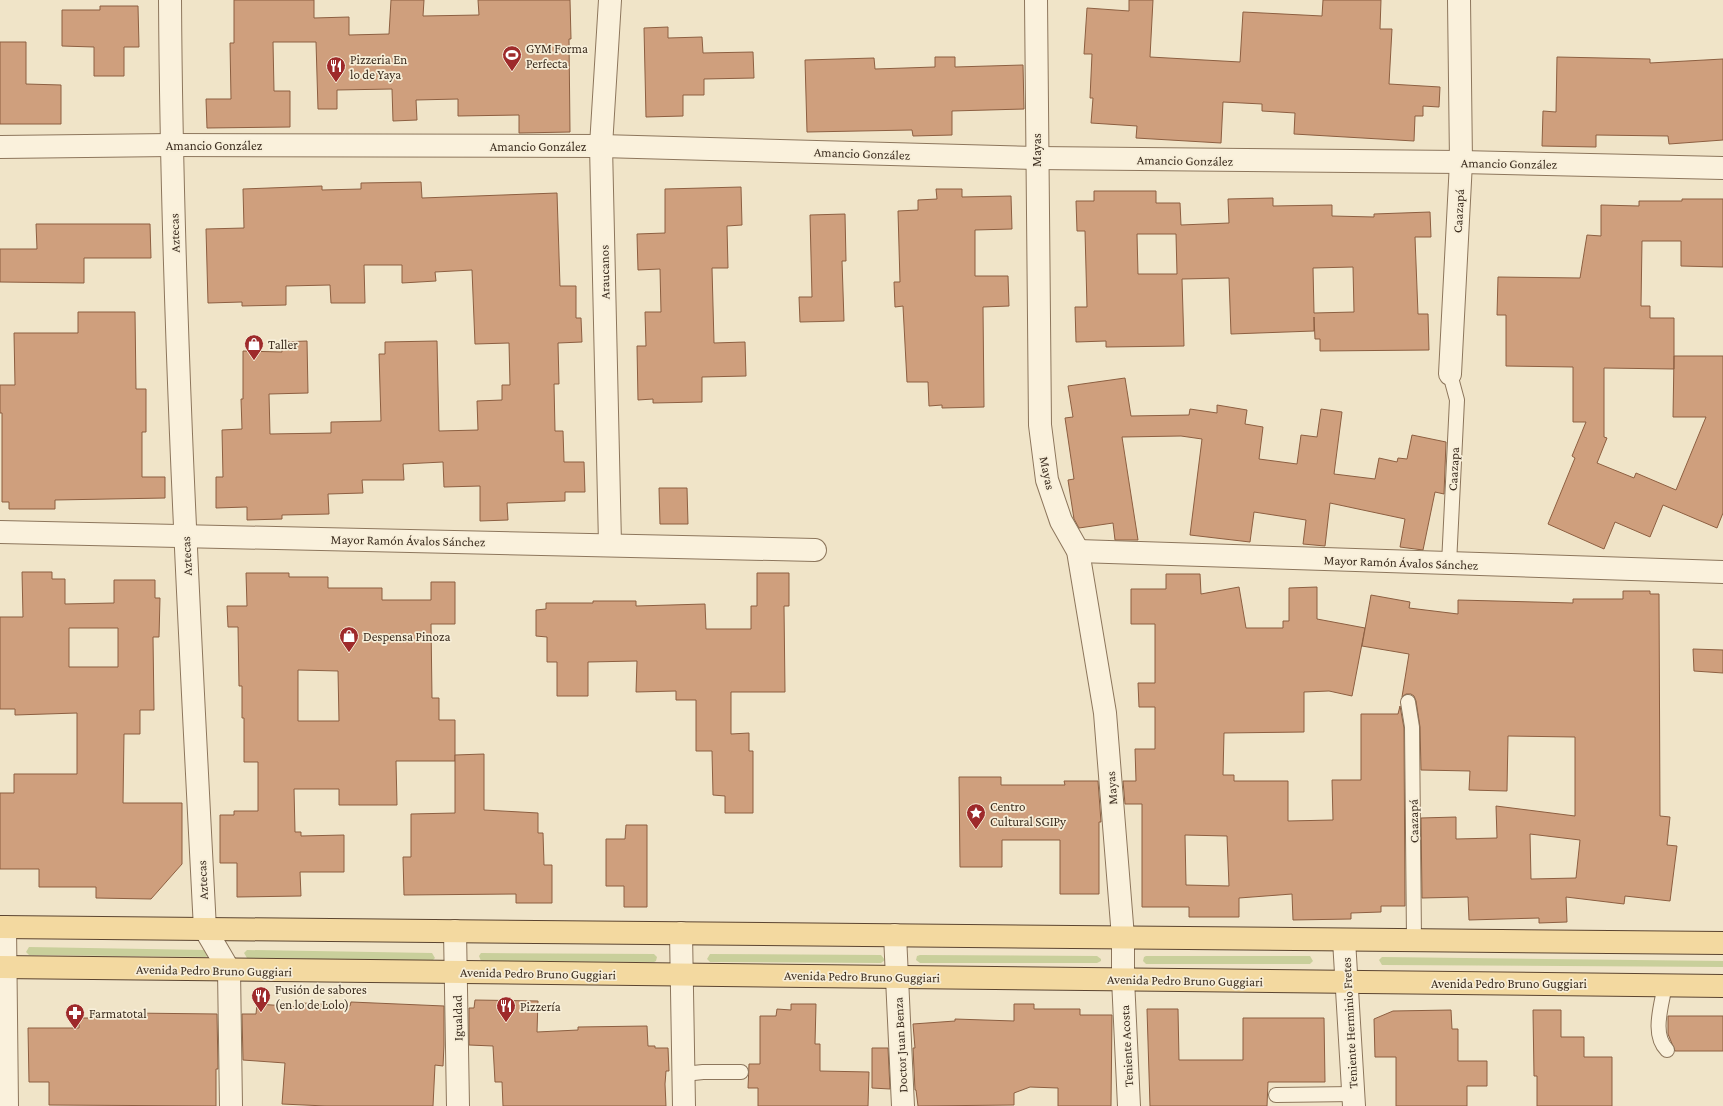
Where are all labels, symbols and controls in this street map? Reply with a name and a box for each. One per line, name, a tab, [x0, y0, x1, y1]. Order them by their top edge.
place label: GYM Forma Perfecta	[526, 41, 588, 71]
sports icon: GYM Forma Perfecta	[501, 44, 523, 72]
place label: Pizzeria En lo de Yaya	[350, 52, 407, 82]
restaurant icon: Pizzeria En lo de Yaya	[325, 55, 347, 83]
street label: Mayas	[1029, 133, 1044, 167]
street label: Amancio González	[166, 138, 263, 153]
street label: Amancio González	[490, 139, 587, 154]
street label: Amancio González	[814, 144, 911, 163]
street label: Amancio González	[1137, 152, 1234, 169]
street label: Amancio González	[1461, 155, 1558, 172]
street label: Caazapá	[1450, 189, 1467, 233]
street label: Aztecas	[166, 213, 183, 253]
street label: Araucanos	[597, 245, 612, 299]
shop icon: Taller	[243, 333, 265, 361]
place label: Taller	[268, 337, 298, 352]
street label: Caazapa	[1445, 447, 1462, 491]
street label: Mayas	[1037, 455, 1058, 491]
street label: Mayor Ramón Ávalos Sánchez	[331, 532, 486, 549]
street label: Aztecas	[178, 536, 195, 576]
street label: Mayor Ramón Ávalos Sánchez	[1323, 552, 1479, 573]
shop icon: Despensa Pinoza	[338, 625, 360, 653]
place label: Despensa Pinoza	[363, 629, 450, 644]
street label: Mayas	[1103, 771, 1120, 805]
place label: Centro Cultural SGIPy	[990, 799, 1067, 829]
street label: Caazapá	[1406, 799, 1421, 843]
place icon: Centro Cultural SGIPy	[965, 802, 987, 830]
street label: Aztecas	[194, 860, 211, 900]
street label: Teniente Herminio Fretes	[1339, 957, 1360, 1089]
street label: Avenida Pedro Bruno Guggiari	[136, 962, 293, 979]
street label: Avenida Pedro Bruno Guggiari	[460, 965, 617, 982]
street label: Avenida Pedro Bruno Guggiari	[784, 968, 941, 985]
street label: Avenida Pedro Bruno Guggiari	[1107, 972, 1264, 989]
street label: Avenida Pedro Bruno Guggiari	[1431, 976, 1588, 991]
place label: Fusión de sabores (en lo de Lolo)	[275, 982, 367, 1013]
restaurant icon: Fusión de sabores (en lo de Lolo)	[250, 985, 272, 1013]
street label: Igualdad	[450, 995, 465, 1041]
restaurant icon: Pizzería	[495, 995, 517, 1023]
street label: Doctor Juan Benza	[891, 997, 910, 1093]
place label: Pizzería	[520, 999, 561, 1014]
pharmacy icon: Farmatotal	[64, 1002, 86, 1030]
street label: Teniente Acosta	[1117, 1005, 1136, 1087]
place label: Farmatotal	[89, 1006, 147, 1021]

